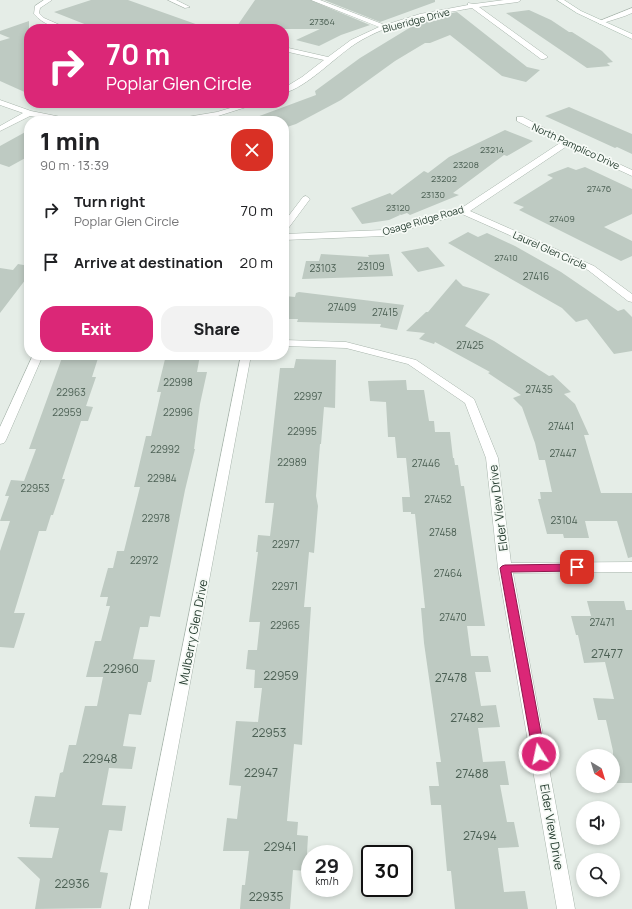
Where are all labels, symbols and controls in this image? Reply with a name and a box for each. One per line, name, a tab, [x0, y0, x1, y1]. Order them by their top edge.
street label: Blueridge Drive	[381, 4, 451, 36]
house number: 27364	[309, 15, 335, 28]
text: 70 m	[106, 35, 170, 73]
icon: right	[40, 40, 92, 92]
text: Poplar Glen Circle	[106, 71, 252, 95]
street label: North Pamplico Drive	[530, 119, 622, 173]
text: 1 min	[40, 124, 100, 157]
button: close	[231, 129, 273, 171]
house number: 23214	[480, 143, 504, 156]
text: 90 m · 13:39	[40, 156, 109, 174]
house number: 23208	[453, 158, 479, 171]
house number: 23202	[431, 172, 457, 185]
house number: 27476	[587, 182, 612, 195]
house number: 23130	[421, 188, 445, 201]
text: Turn right	[74, 191, 145, 212]
icon: right	[40, 199, 62, 221]
text: 70 m	[241, 200, 273, 221]
house number: 23120	[386, 201, 410, 214]
street label: Osage Ridge Road	[381, 202, 465, 238]
text: Poplar Glen Circle	[74, 212, 179, 230]
house number: 27409	[549, 212, 575, 225]
street label: Laurel Glen Circle	[511, 227, 589, 273]
icon: arrive	[40, 251, 62, 273]
house number: 27410	[494, 251, 518, 264]
text: Arrive at destination	[74, 252, 223, 273]
text: 20 m	[240, 252, 273, 273]
house number: 23109	[357, 259, 385, 273]
house number: 23103	[310, 261, 336, 275]
house number: 27416	[523, 269, 549, 283]
house number: 27409	[328, 300, 356, 314]
house number: 27415	[372, 305, 398, 319]
button: Exit	[40, 306, 153, 352]
button: Share	[161, 306, 273, 352]
house number: 27425	[456, 338, 484, 352]
house number: 22998	[163, 375, 193, 389]
house number: 27435	[525, 382, 553, 396]
house number: 22963	[56, 385, 86, 399]
house number: 22997	[294, 389, 322, 403]
house number: 22959	[52, 405, 82, 419]
house number: 22996	[163, 405, 193, 419]
house number: 27441	[548, 419, 574, 433]
house number: 22995	[287, 424, 317, 438]
house number: 22992	[150, 442, 180, 456]
house number: 27447	[549, 446, 577, 460]
house number: 22989	[277, 455, 307, 469]
house number: 27446	[412, 456, 440, 470]
street label: Elder View Drive	[484, 464, 512, 552]
house number: 22984	[147, 471, 177, 485]
house number: 22953	[21, 481, 49, 495]
house number: 27452	[424, 492, 452, 506]
house number: 22978	[142, 511, 170, 525]
house number: 23104	[550, 513, 578, 527]
house number: 27458	[429, 525, 457, 539]
house number: 22977	[272, 537, 300, 551]
pin	[560, 550, 594, 584]
house number: 22972	[130, 553, 158, 567]
icon: arrive	[566, 556, 588, 578]
house number: 27464	[434, 566, 462, 580]
street label: Mulberry Glen Drive	[174, 578, 212, 686]
house number: 22971	[272, 579, 298, 593]
house number: 27470	[439, 610, 467, 624]
house number: 27471	[589, 615, 615, 629]
house number: 22965	[270, 618, 300, 632]
house number: 27477	[591, 645, 623, 662]
house number: 22960	[103, 660, 139, 677]
house number: 22959	[263, 667, 299, 684]
house number: 27478	[435, 669, 467, 686]
house number: 27482	[450, 709, 484, 726]
house number: 22953	[252, 724, 286, 741]
position arrow	[518, 733, 560, 775]
north arrow	[576, 749, 620, 793]
map controls	[576, 749, 620, 897]
house number: 22948	[82, 750, 118, 767]
house number: 22947	[244, 764, 278, 781]
house number: 27488	[455, 765, 489, 782]
street label: Elder View Drive	[536, 783, 568, 871]
button: sound	[576, 801, 620, 845]
house number: 27494	[463, 827, 497, 844]
house number: 22941	[264, 838, 296, 855]
speed limit sign: 30	[361, 845, 413, 897]
text: 29	[315, 852, 339, 879]
button: search	[576, 853, 620, 897]
text: km/h	[315, 874, 339, 888]
house number: 22936	[54, 875, 90, 892]
house number: 22935	[249, 888, 283, 905]

